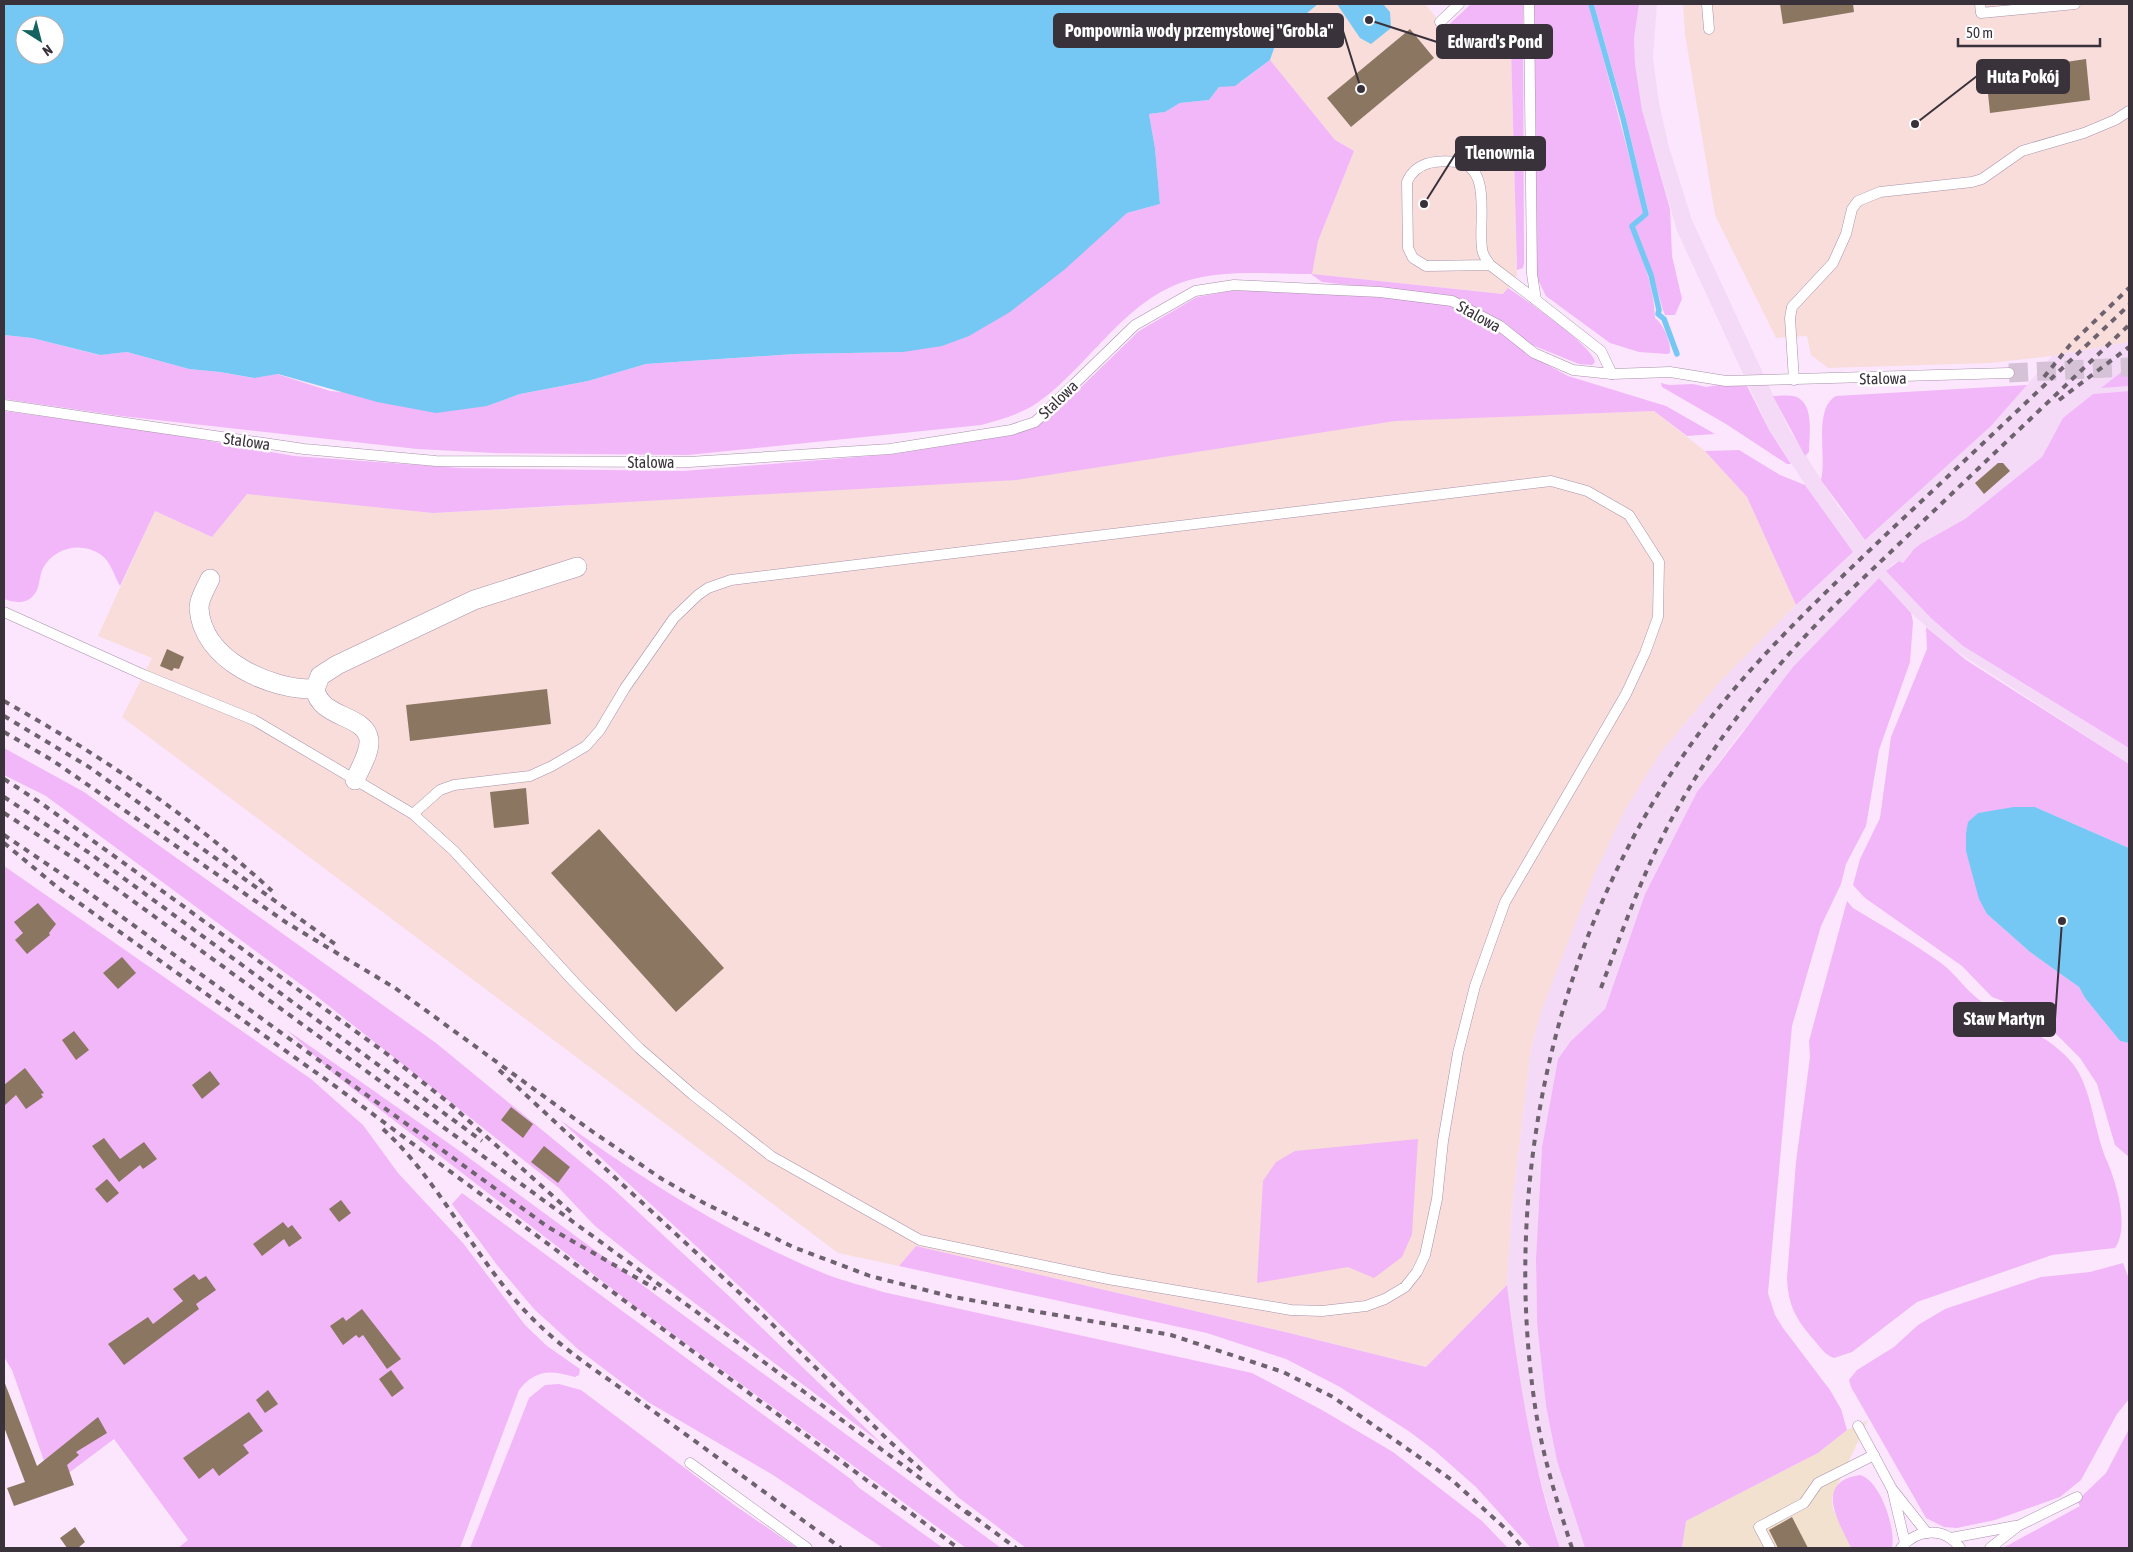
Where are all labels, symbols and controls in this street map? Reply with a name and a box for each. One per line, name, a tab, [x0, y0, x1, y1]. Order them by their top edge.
callout: Pompownia wody przemysłowej "Grobla"	[1054, 14, 1343, 47]
north arrow	[15, 15, 65, 65]
scale bar	[1958, 15, 2100, 47]
text: Pompownia wody przemysłowej "Grobla"	[1065, 20, 1333, 41]
text: 50 m	[1966, 24, 1993, 41]
callout: Edward's Pond	[1437, 25, 1552, 58]
text: Edward's Pond	[1447, 31, 1543, 52]
text: N	[40, 42, 56, 59]
callout: Huta Pokój	[1977, 60, 2069, 93]
text: Huta Pokój	[1987, 66, 2059, 87]
callout: Tlenownia	[1456, 137, 1545, 170]
text: Tlenownia	[1465, 142, 1535, 163]
street label: Stalowa	[1454, 297, 1504, 335]
street label: Stalowa	[1859, 369, 1907, 387]
street label: Stalowa	[1035, 376, 1081, 422]
street label: Stalowa	[222, 429, 272, 453]
street label: Stalowa	[627, 453, 675, 471]
callout: Staw Martyn	[1954, 1003, 2055, 1036]
text: Staw Martyn	[1963, 1008, 2045, 1029]

